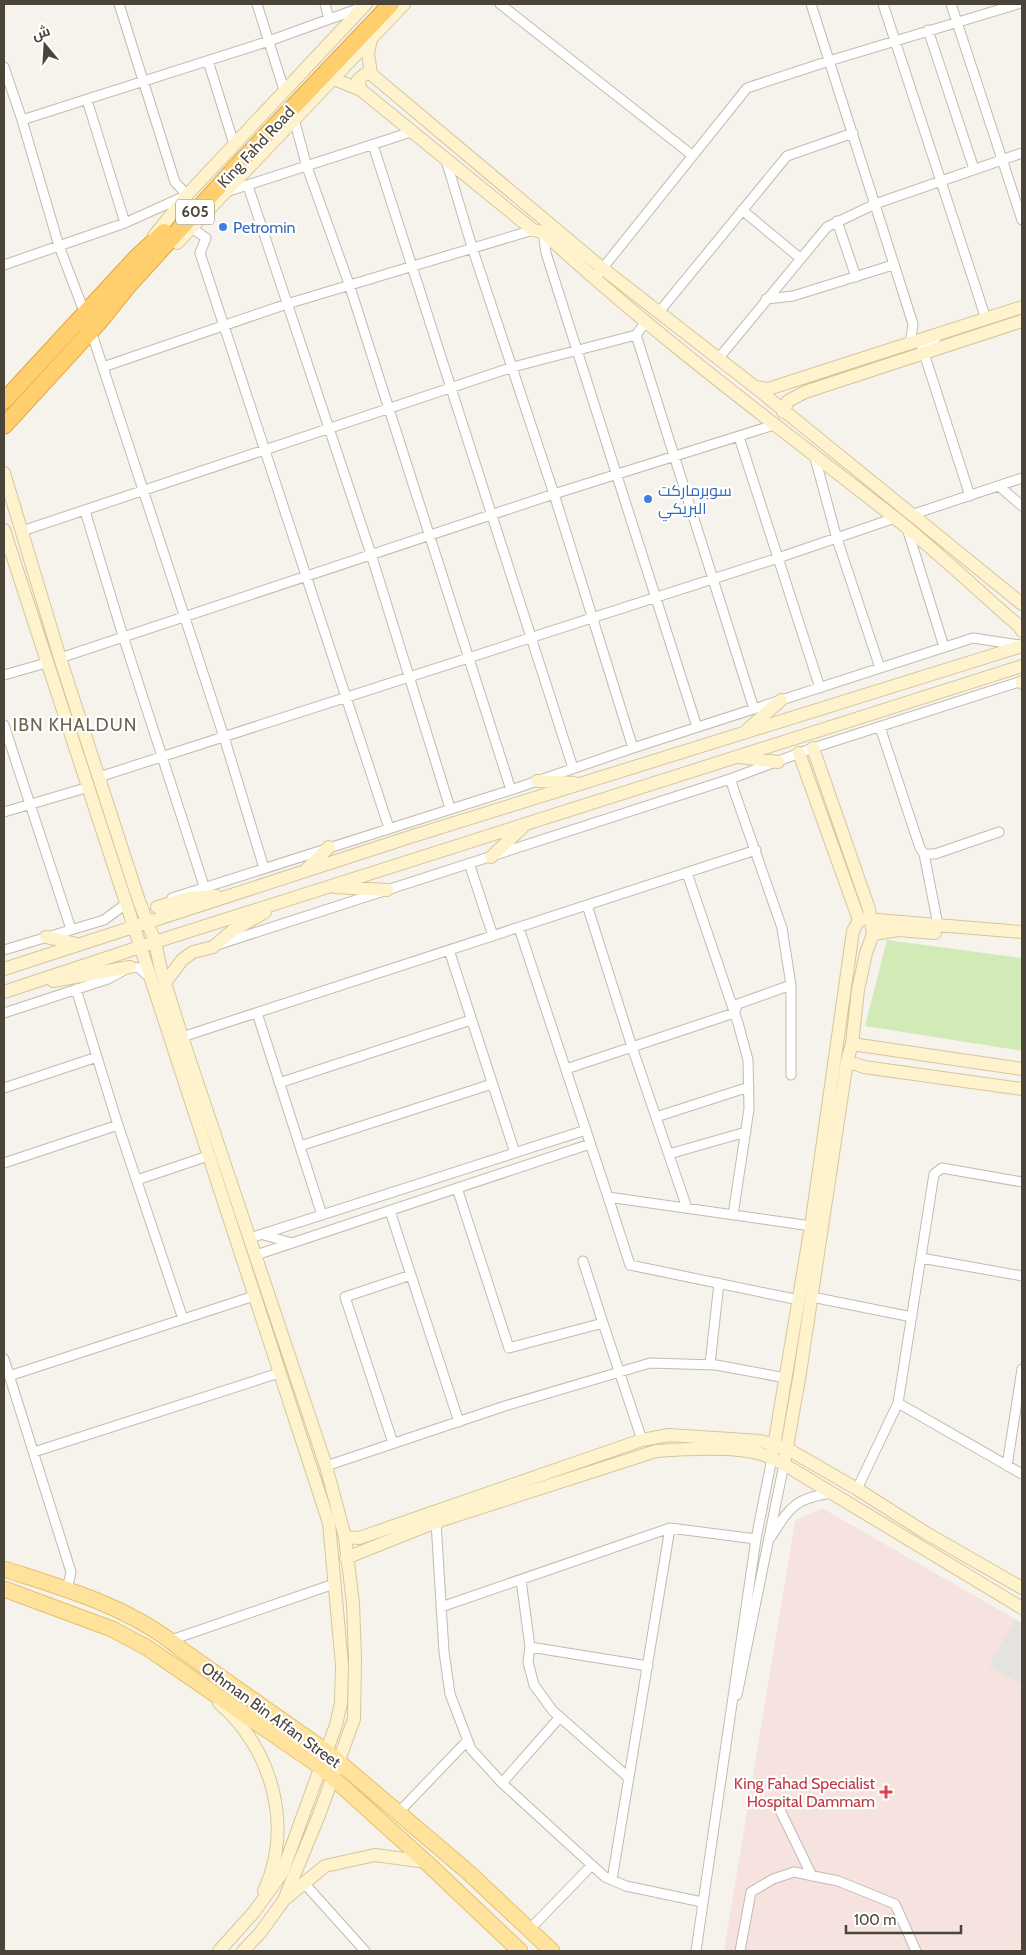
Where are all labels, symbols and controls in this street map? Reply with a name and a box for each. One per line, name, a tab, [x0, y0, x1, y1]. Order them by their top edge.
north arrow	[20, 20, 70, 70]
text: ش	[30, 21, 52, 44]
street label: King Fahd Road	[213, 102, 299, 192]
road number: 605	[176, 200, 214, 224]
place label: Petromin	[233, 218, 296, 237]
marker: Petromin	[217, 221, 229, 233]
place label: سوبرماركت البريكي	[658, 481, 732, 522]
marker: سوبرماركت البريكي	[642, 493, 654, 505]
district label: IBN KHALDUN	[13, 714, 137, 736]
street label: Othman Bin Affan Street	[198, 1658, 345, 1772]
place label: King Fahad Specialist Hospital Dammam	[734, 1774, 876, 1811]
marker: King Fahad Specialist Hospital Dammam	[879, 1785, 893, 1799]
scale bar	[846, 1902, 961, 1934]
text: 100 m	[854, 1911, 896, 1929]

